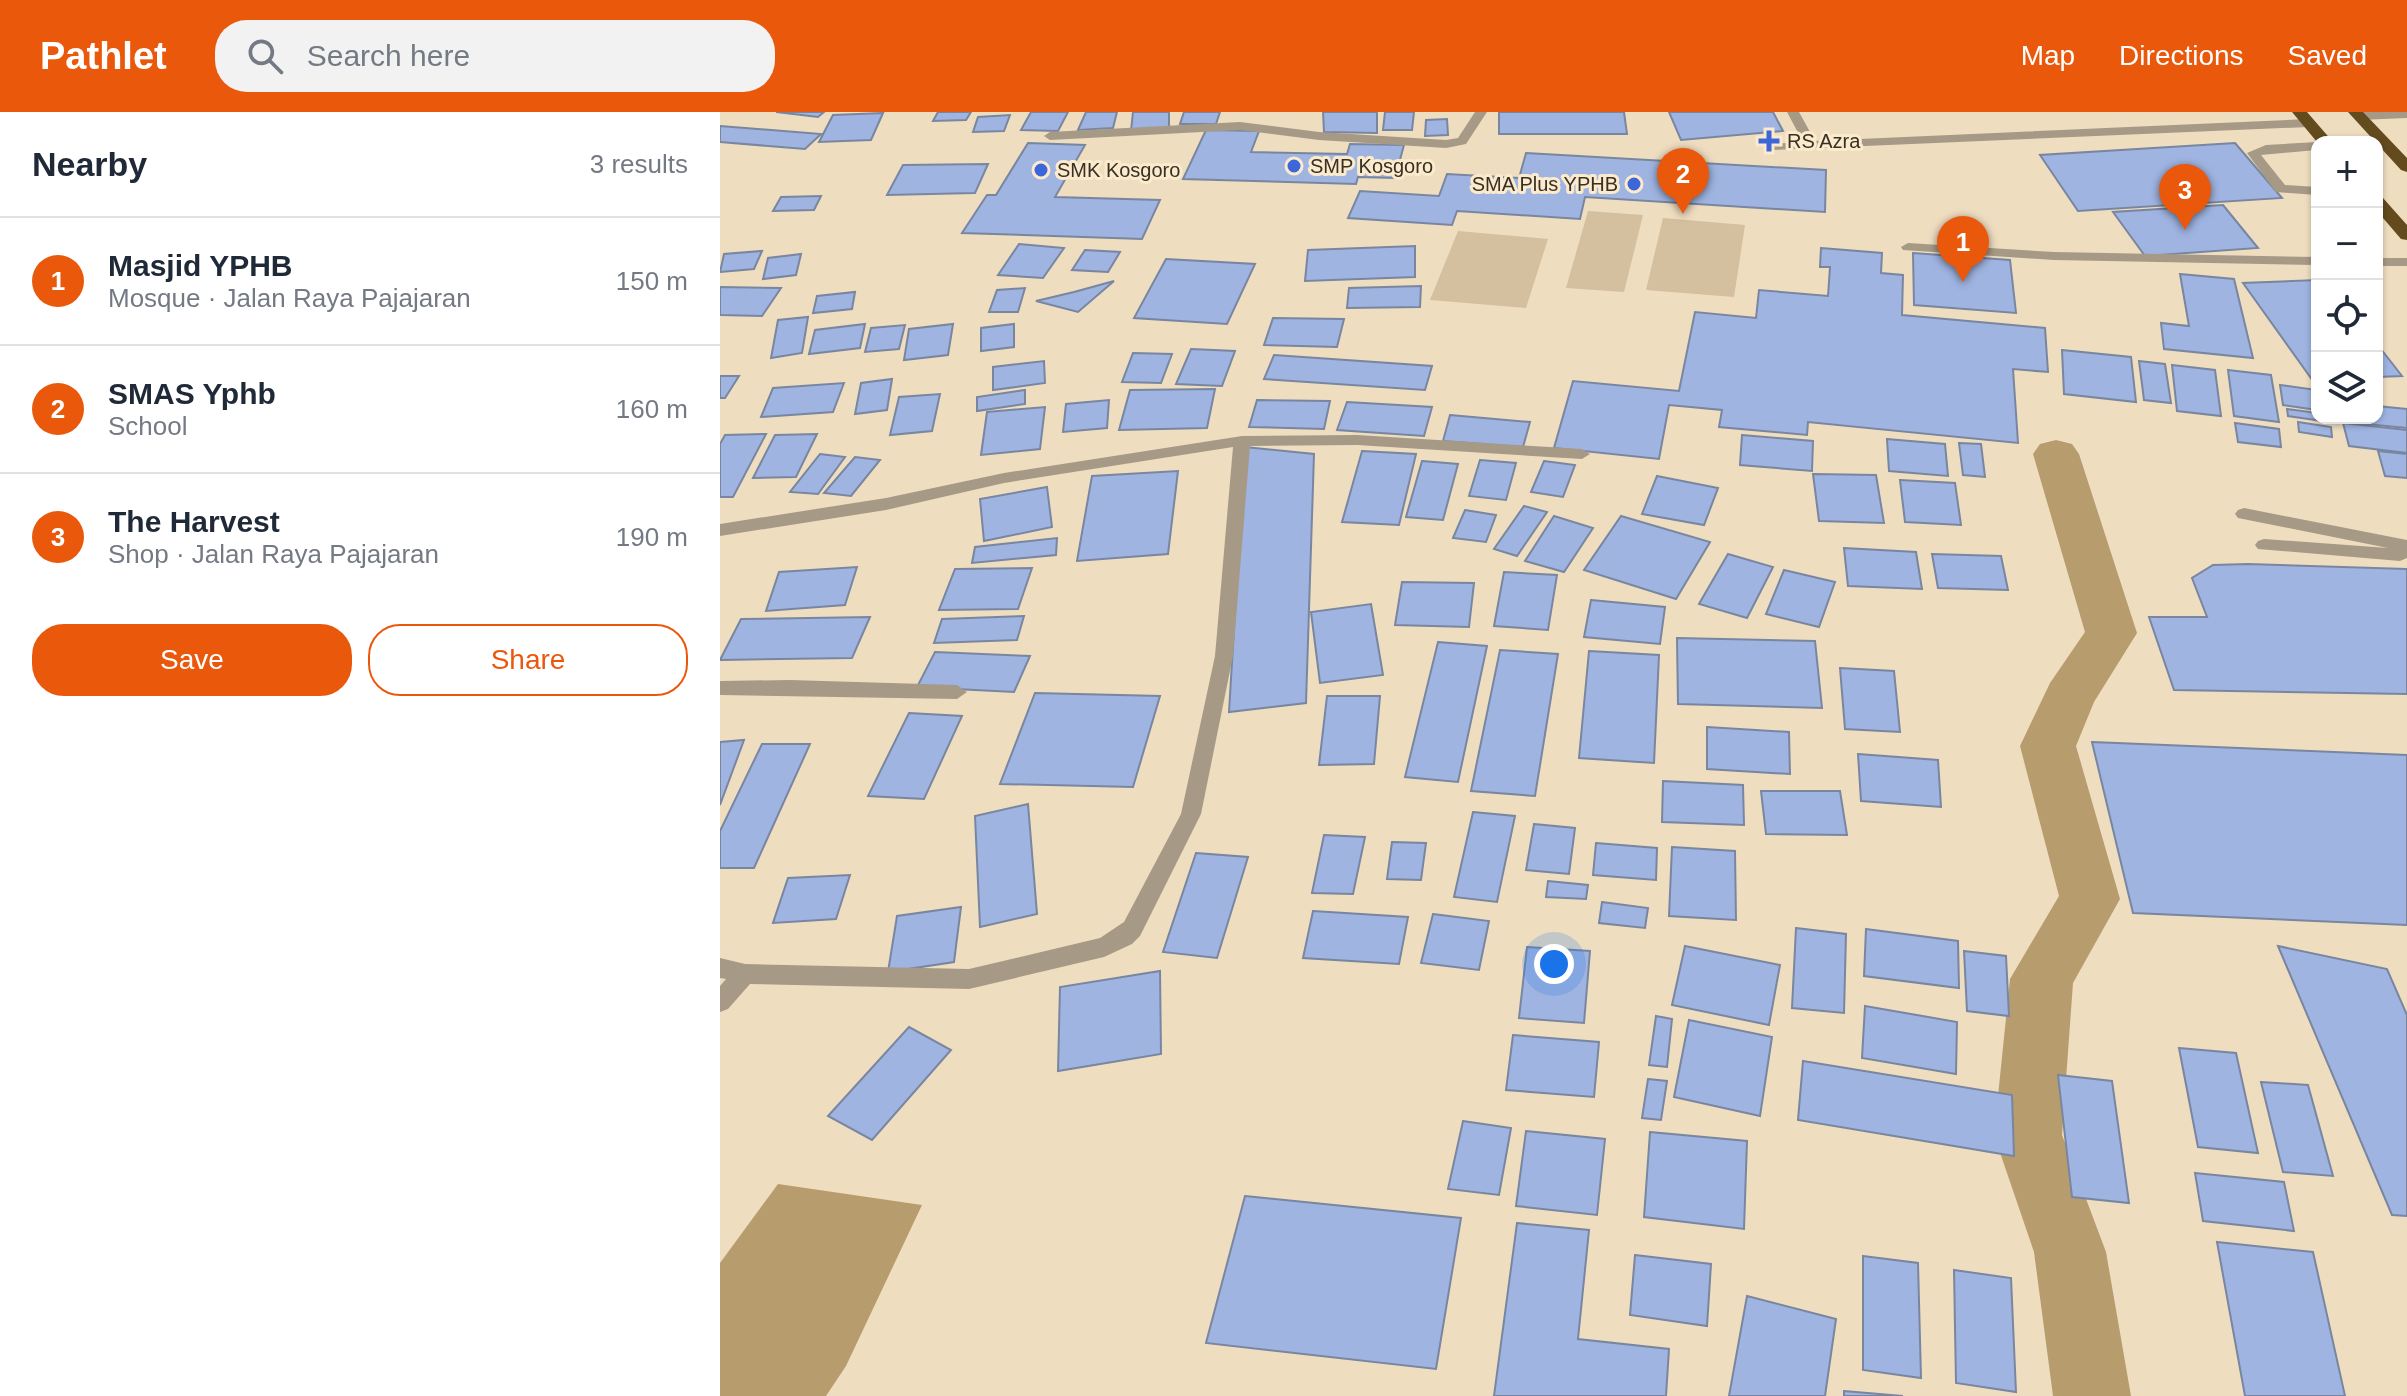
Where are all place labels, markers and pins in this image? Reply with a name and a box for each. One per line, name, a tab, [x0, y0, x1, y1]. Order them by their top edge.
marker: RS Azra	[1758, 130, 1780, 152]
place label: RS Azra	[1787, 130, 1861, 152]
pin: 2	[1657, 148, 1709, 214]
place label: SMP Kosgoro	[1310, 155, 1433, 177]
marker: SMP Kosgoro	[1285, 157, 1303, 175]
place label: SMK Kosgoro	[1057, 159, 1180, 181]
marker: SMK Kosgoro	[1032, 161, 1050, 179]
pin: 3	[2159, 164, 2211, 230]
place label: SMA Plus YPHB	[1472, 173, 1618, 195]
marker: SMA Plus YPHB	[1625, 175, 1643, 193]
pin: 1	[1937, 216, 1989, 282]

